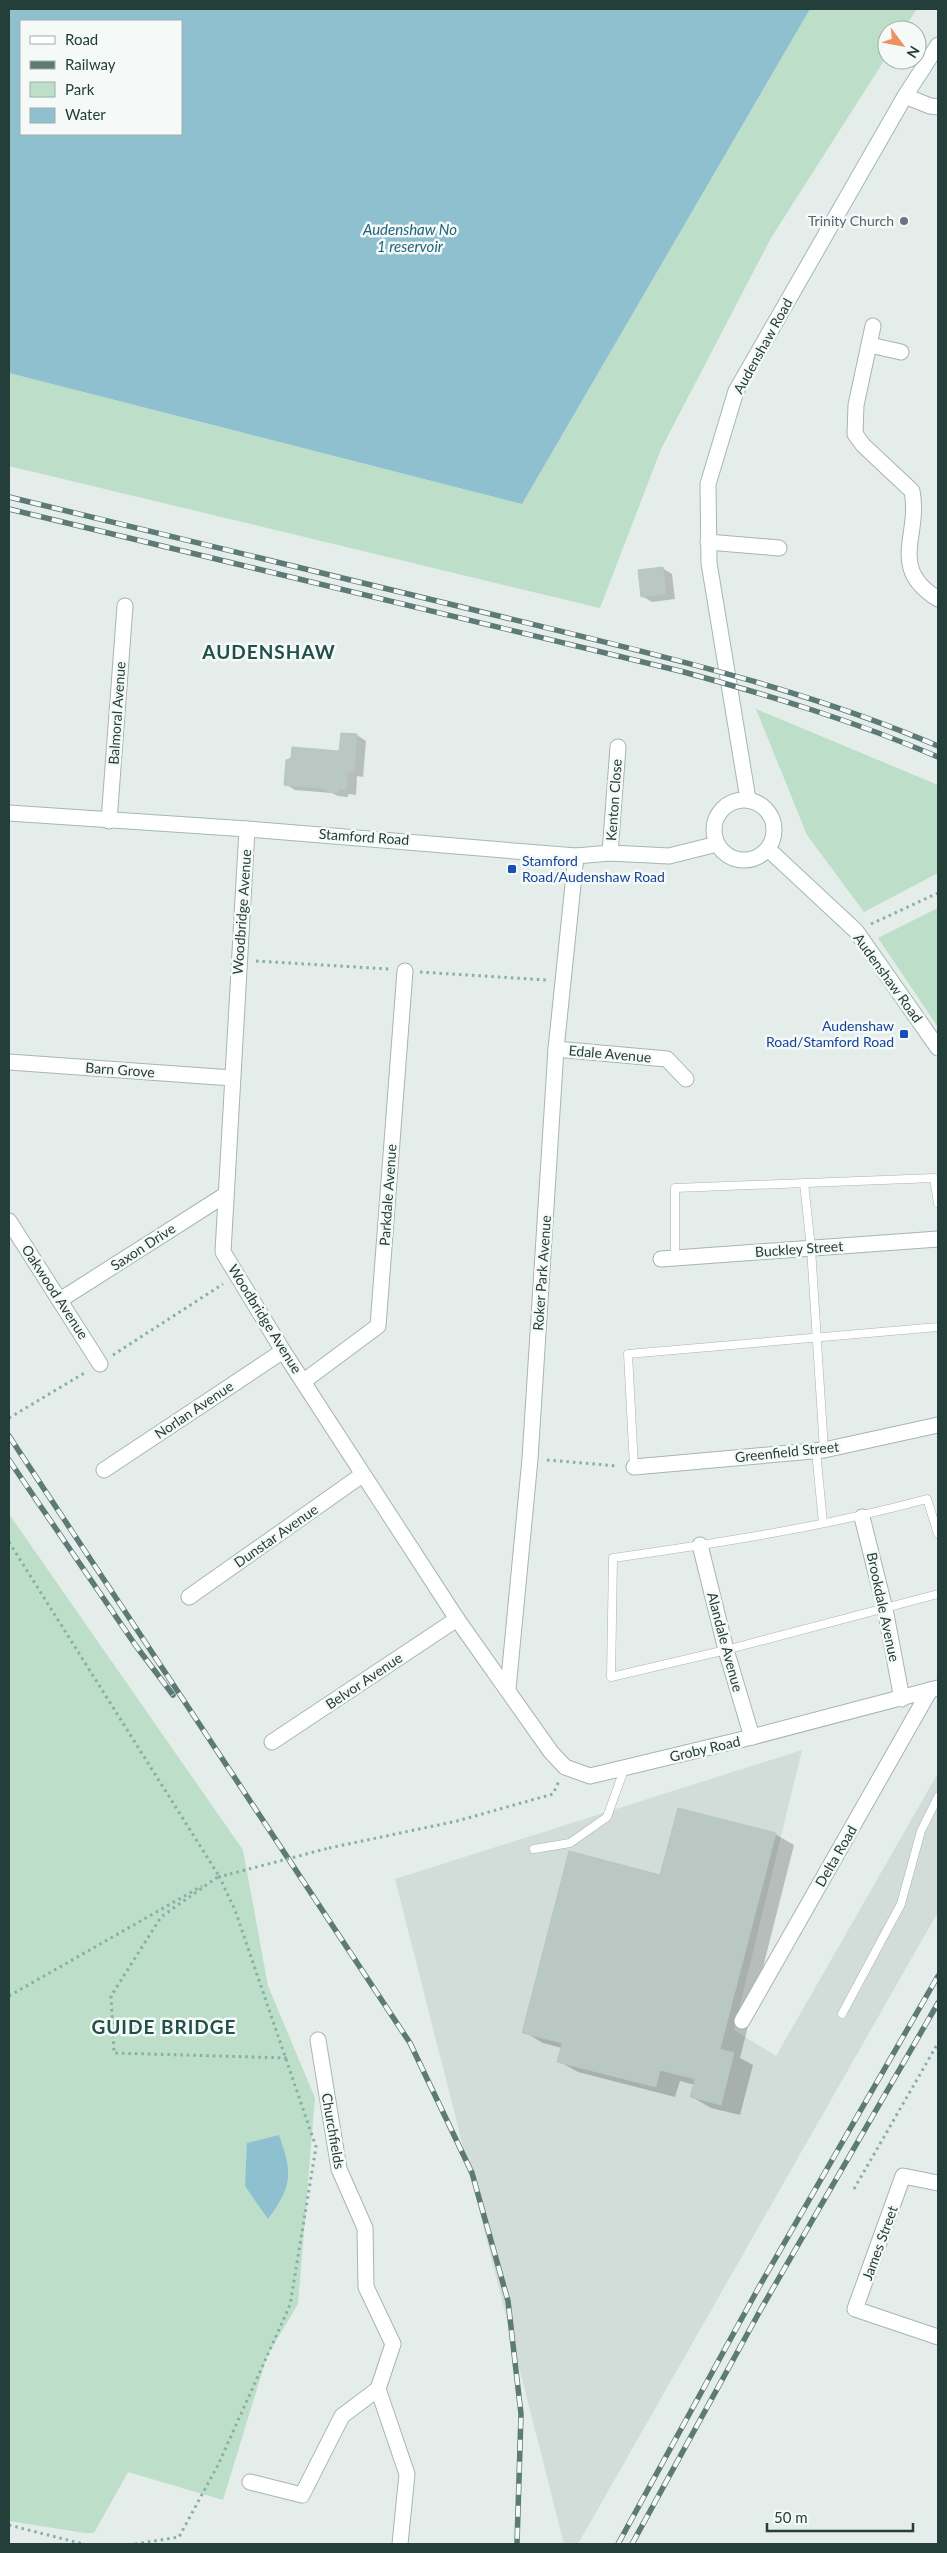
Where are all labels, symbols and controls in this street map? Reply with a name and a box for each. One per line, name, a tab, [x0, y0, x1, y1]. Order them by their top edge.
legend	[20, 20, 182, 135]
north arrow	[877, 20, 927, 70]
text: Road	[65, 30, 98, 48]
text: N	[903, 43, 924, 61]
text: Railway	[65, 55, 116, 73]
text: Park	[65, 80, 95, 98]
text: Water	[65, 105, 106, 123]
place label: Trinity Church	[808, 212, 894, 229]
marker: Trinity Church	[898, 215, 910, 227]
water label: Audenshaw No 1 reservoir	[362, 220, 457, 255]
street label: Audenshaw Road	[729, 295, 796, 396]
district label: AUDENSHAW	[201, 640, 336, 663]
street label: Balmoral Avenue	[104, 661, 129, 765]
street label: Kenton Close	[602, 758, 625, 842]
street label: Stamford Road	[318, 825, 410, 848]
street label: Woodbridge Avenue	[229, 849, 254, 975]
place label: Stamford Road/Audenshaw Road	[522, 852, 665, 885]
marker: Stamford Road/Audenshaw Road	[506, 863, 518, 875]
street label: Audenshaw Road	[850, 930, 927, 1026]
place label: Audenshaw Road/Stamford Road	[766, 1017, 894, 1050]
marker: Audenshaw Road/Stamford Road	[898, 1028, 910, 1040]
street label: Edale Avenue	[568, 1041, 652, 1066]
street label: Barn Grove	[85, 1059, 155, 1080]
street label: Parkdale Avenue	[375, 1144, 400, 1246]
street label: Roker Park Avenue	[529, 1215, 554, 1331]
street label: Saxon Drive	[107, 1219, 178, 1274]
street label: Buckley Street	[754, 1237, 844, 1260]
street label: Oakwood Avenue	[19, 1241, 92, 1342]
street label: Woodbridge Avenue	[225, 1261, 306, 1376]
street label: Norlan Avenue	[151, 1377, 236, 1442]
street label: Greenfield Street	[734, 1438, 840, 1465]
street label: Dunstar Avenue	[231, 1500, 321, 1571]
street label: Brookdale Avenue	[864, 1551, 903, 1663]
street label: Alandale Avenue	[704, 1590, 747, 1694]
street label: Belvor Avenue	[322, 1649, 405, 1712]
street label: Groby Road	[668, 1732, 742, 1765]
street label: Delta Road	[811, 1822, 860, 1889]
district label: GUIDE BRIDGE	[91, 2015, 237, 2038]
street label: Churchfields	[318, 2092, 349, 2170]
street label: James Street	[858, 2203, 901, 2282]
scale bar	[767, 2500, 913, 2532]
text: 50 m	[774, 2508, 808, 2526]

